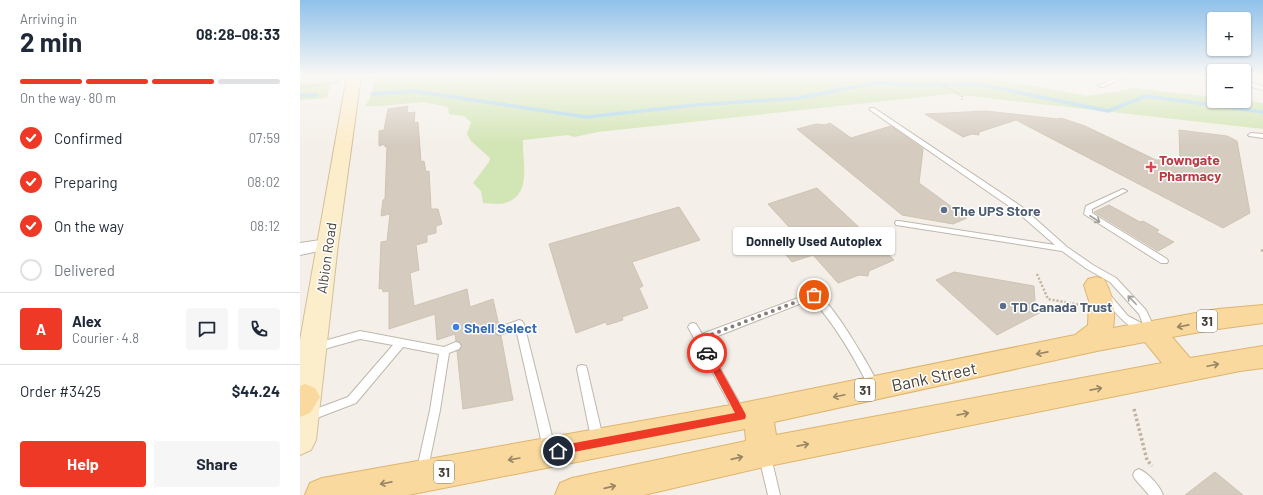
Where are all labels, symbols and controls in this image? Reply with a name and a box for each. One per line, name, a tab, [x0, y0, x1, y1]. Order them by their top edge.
text: Arriving in	[20, 11, 77, 27]
map controls	[1207, 12, 1251, 108]
button: +	[1207, 12, 1251, 56]
text: 08:28–08:33	[196, 25, 280, 43]
text: 2 min	[20, 26, 82, 57]
button: −	[1207, 64, 1251, 108]
text: On the way · 80 m	[20, 90, 116, 106]
icon: check	[20, 127, 42, 149]
text: Confirmed	[54, 129, 122, 147]
text: 07:59	[249, 130, 280, 146]
place label: Towngate Pharmacy	[1159, 151, 1221, 184]
marker: Towngate Pharmacy	[1146, 162, 1156, 172]
icon: check	[20, 171, 42, 193]
text: Preparing	[54, 173, 118, 191]
text: 08:02	[247, 174, 280, 190]
place label: The UPS Store	[952, 202, 1041, 219]
marker: The UPS Store	[939, 205, 949, 215]
icon: check	[20, 215, 42, 237]
one-way arrow	[1089, 215, 1100, 223]
text: On the way	[54, 217, 124, 235]
text: 08:12	[250, 218, 280, 234]
street label: Albion Road	[313, 221, 339, 295]
callout: Donnelly Used Autoplex	[733, 227, 895, 255]
text: Donnelly Used Autoplex	[746, 233, 882, 249]
text: Delivered	[54, 261, 115, 279]
pin	[797, 278, 831, 312]
icon: bag	[803, 284, 825, 306]
one-way arrow	[1127, 295, 1137, 305]
place label: TD Canada Trust	[1011, 298, 1112, 315]
marker: TD Canada Trust	[998, 301, 1008, 311]
button: chat	[186, 308, 228, 350]
button: phone	[238, 308, 280, 350]
road number: 31	[1197, 310, 1217, 332]
text: Alex	[72, 312, 102, 330]
place label: Shell Select	[464, 319, 537, 336]
text: A	[36, 320, 46, 338]
marker: Shell Select	[451, 322, 461, 332]
one-way arrow	[1177, 323, 1190, 331]
text: Courier · 4.8	[72, 330, 139, 346]
courier	[687, 333, 727, 373]
icon: car	[696, 342, 718, 364]
one-way arrow	[1036, 350, 1049, 358]
street label: Bank Street	[890, 357, 978, 395]
one-way arrow	[1206, 361, 1219, 369]
road number: 31	[855, 379, 875, 401]
text: Order #3425	[20, 382, 101, 400]
text: $44.24	[232, 382, 280, 400]
one-way arrow	[1089, 384, 1102, 392]
one-way arrow	[833, 392, 846, 400]
one-way arrow	[956, 410, 969, 418]
pin	[541, 434, 575, 468]
icon: home	[547, 440, 569, 462]
one-way arrow	[796, 440, 809, 448]
button: Help	[20, 441, 146, 487]
button: Share	[154, 441, 280, 487]
one-way arrow	[730, 454, 743, 462]
one-way arrow	[508, 455, 521, 463]
road number: 31	[434, 461, 454, 483]
one-way arrow	[380, 479, 393, 487]
one-way arrow	[603, 482, 616, 490]

